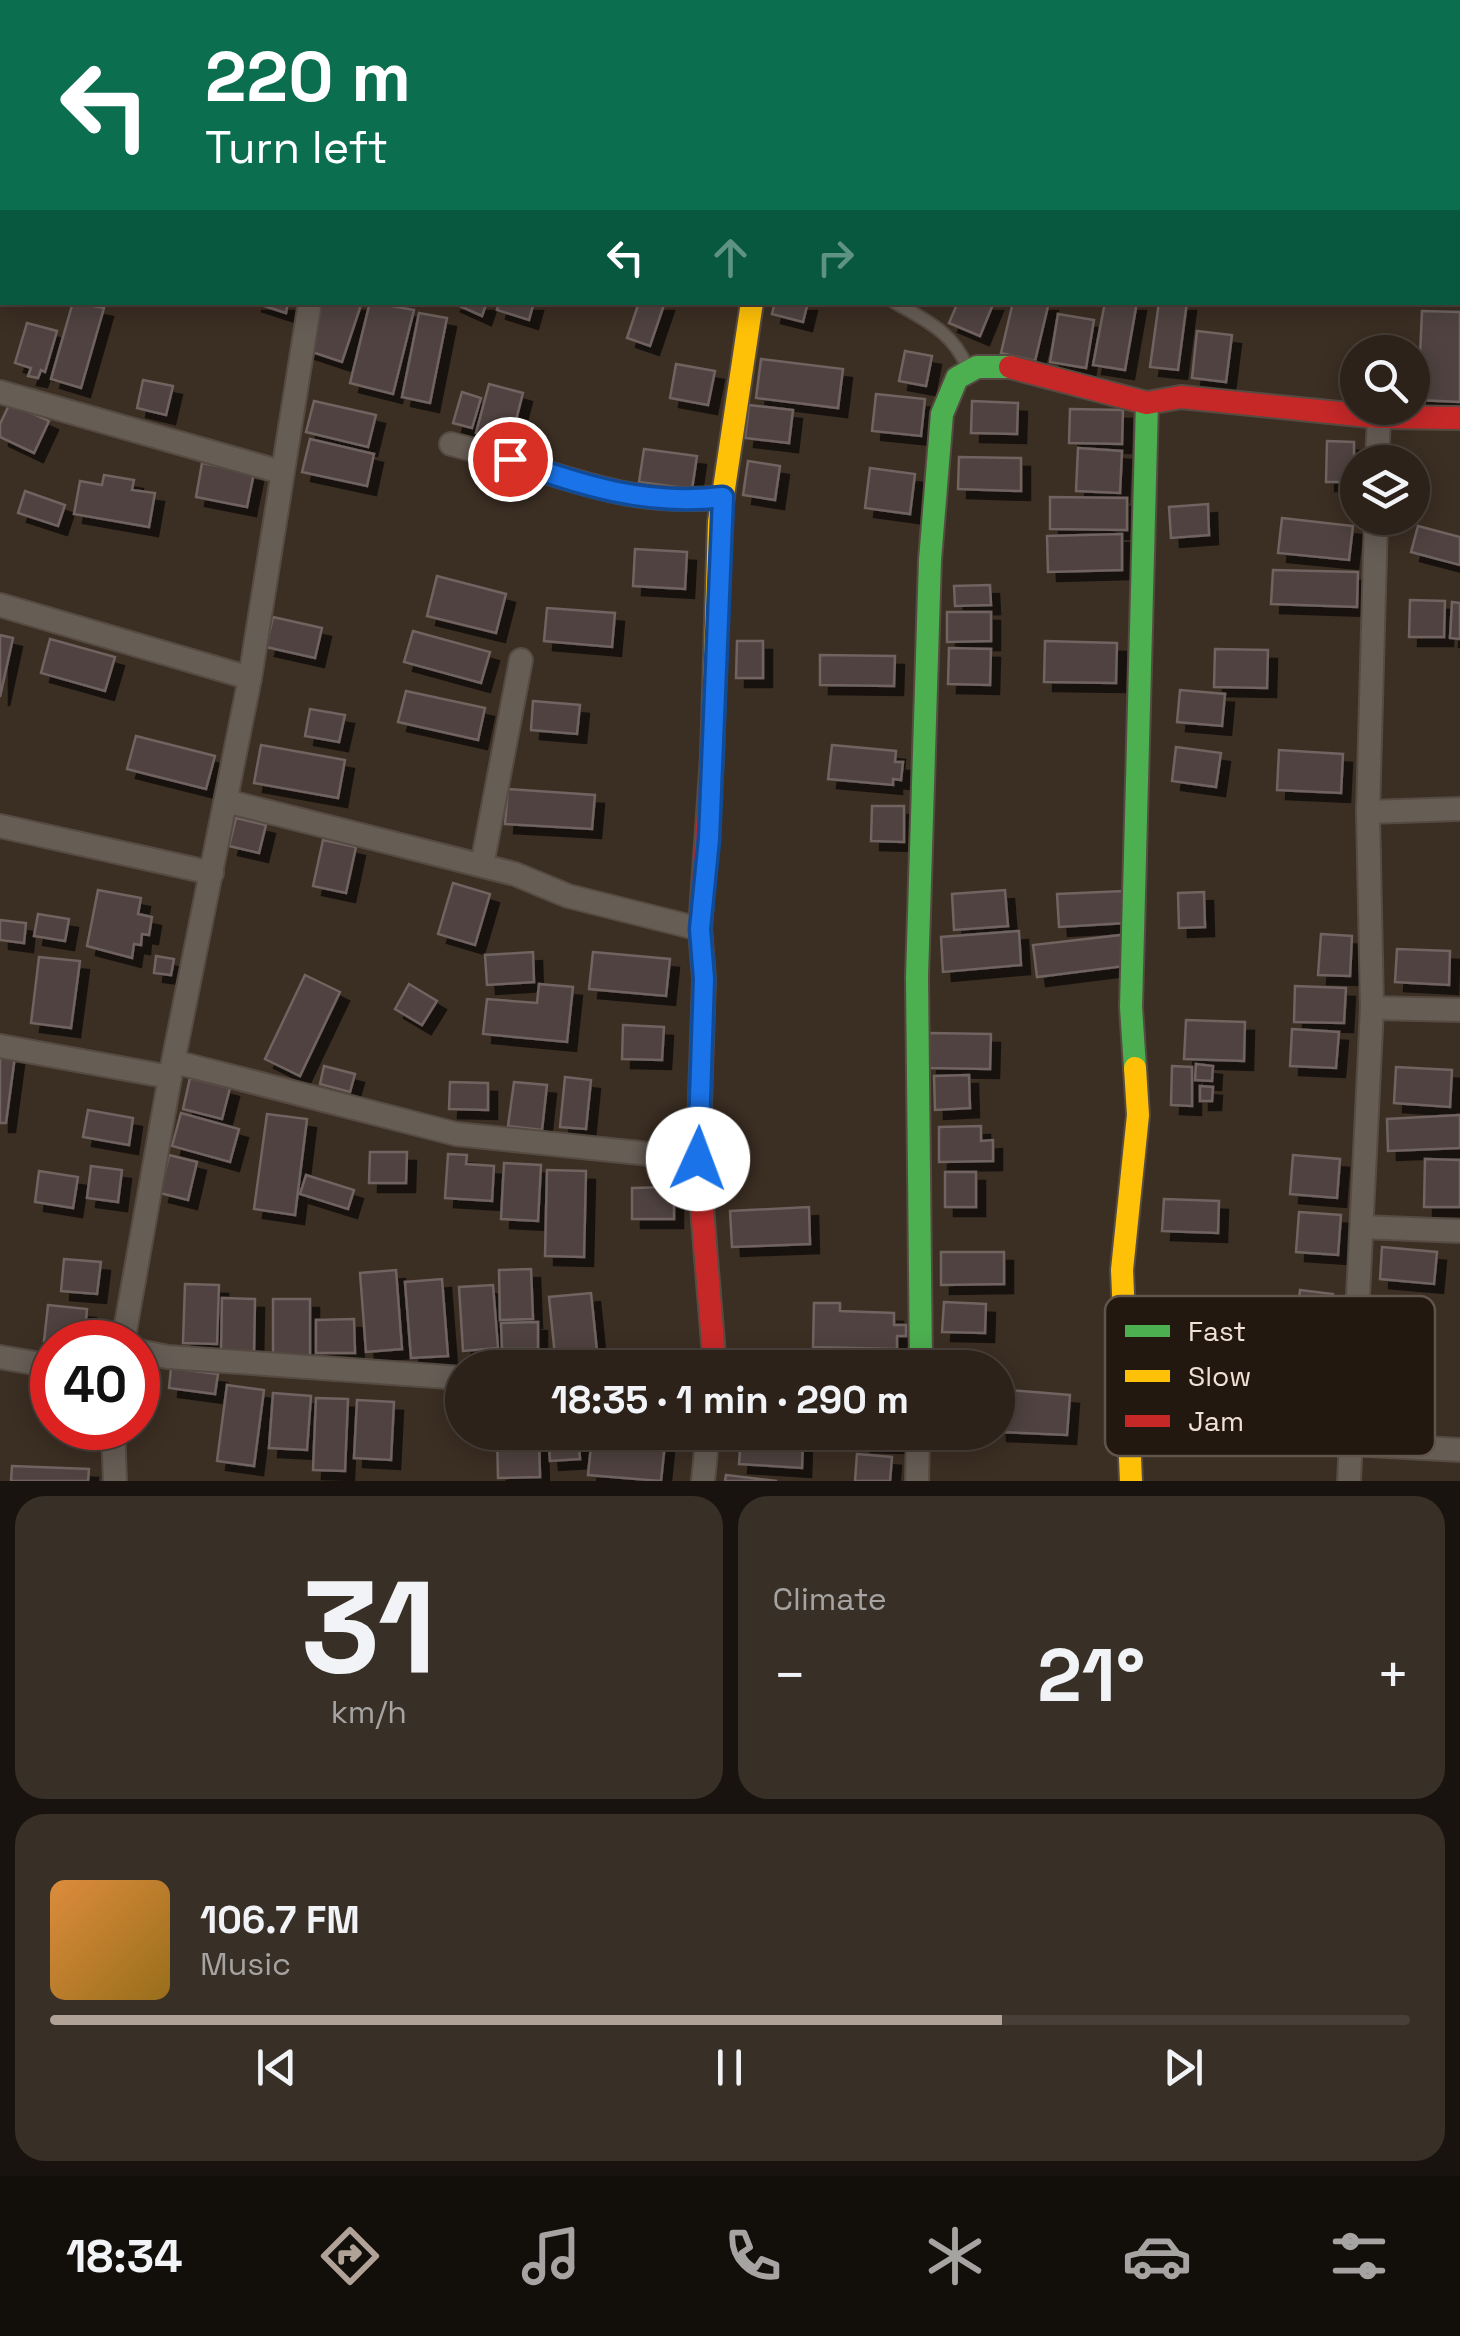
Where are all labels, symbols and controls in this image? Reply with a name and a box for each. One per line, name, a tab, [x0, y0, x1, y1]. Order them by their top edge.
text: 220 m	[205, 32, 411, 121]
icon: left	[40, 40, 170, 170]
text: Turn left	[205, 119, 388, 176]
icon: left	[598, 230, 653, 285]
icon: ahead	[703, 230, 758, 285]
icon: right	[808, 230, 863, 285]
map controls	[1340, 335, 1430, 535]
button: search	[1340, 335, 1430, 425]
pin	[468, 417, 553, 502]
icon: arrive	[483, 432, 538, 487]
button: layers	[1340, 445, 1430, 535]
position arrow	[646, 1107, 750, 1211]
legend	[1105, 1296, 1435, 1456]
text: Fast	[1188, 1313, 1246, 1349]
speed limit sign: 40	[30, 1320, 160, 1450]
text: Slow	[1188, 1358, 1251, 1394]
text: 18:35 · 1 min · 290 m	[551, 1376, 909, 1424]
text: Jam	[1188, 1403, 1244, 1439]
text: 31	[301, 1544, 436, 1710]
text: Climate	[773, 1579, 887, 1619]
text: 21°	[1037, 1627, 1145, 1723]
text: −	[773, 1640, 807, 1710]
text: +	[1376, 1640, 1410, 1710]
text: km/h	[331, 1692, 407, 1732]
text: 106.7 FM	[200, 1896, 360, 1944]
text: Music	[200, 1944, 291, 1984]
icon: previous	[249, 2040, 304, 2095]
icon: pause	[702, 2040, 757, 2095]
icon: next	[1156, 2040, 1211, 2095]
icon: directions	[315, 2221, 385, 2291]
icon: music	[516, 2221, 586, 2291]
icon: phone	[718, 2221, 788, 2291]
icon: climate	[920, 2221, 990, 2291]
icon: car	[1122, 2221, 1192, 2291]
icon: filters	[1324, 2221, 1394, 2291]
text: 18:34	[66, 2228, 183, 2285]

